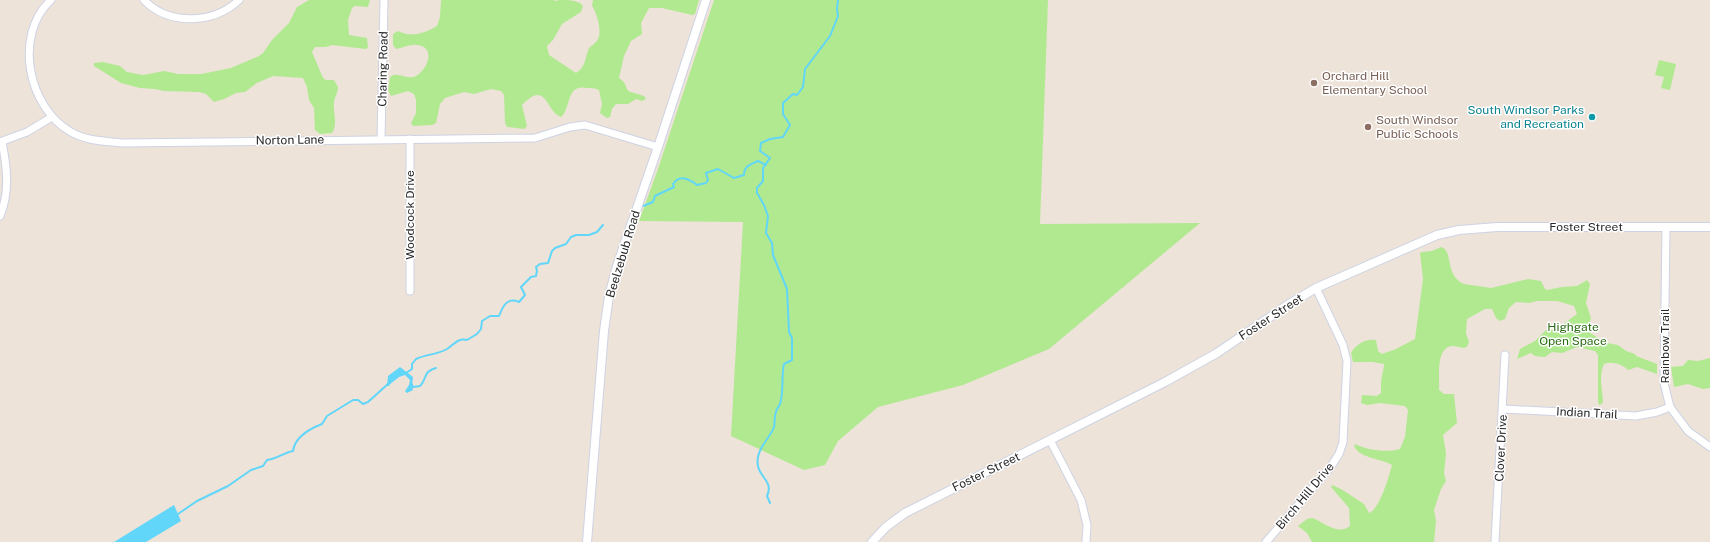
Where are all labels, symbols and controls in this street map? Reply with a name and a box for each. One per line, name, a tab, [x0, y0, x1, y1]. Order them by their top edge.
street label: Charing Road	[375, 31, 391, 107]
place label: Orchard Hill Elementary School	[1322, 69, 1428, 97]
marker: Orchard Hill Elementary School	[1309, 78, 1319, 88]
place label: South Windsor Parks and Recreation	[1467, 103, 1584, 131]
marker: South Windsor Parks and Recreation	[1587, 112, 1597, 122]
place label: South Windsor Public Schools	[1376, 113, 1458, 141]
marker: South Windsor Public Schools	[1363, 122, 1373, 132]
street label: Norton Lane	[256, 132, 325, 148]
street label: Woodcock Drive	[403, 170, 417, 260]
street label: Beelzebub Road	[603, 209, 643, 299]
street label: Foster Street	[1549, 220, 1623, 234]
street label: Foster Street	[1236, 291, 1306, 343]
street label: Rainbow Trail	[1658, 308, 1672, 384]
park label: Highgate Open Space	[1539, 320, 1607, 348]
street label: Indian Trail	[1556, 404, 1618, 422]
street label: Clover Drive	[1492, 414, 1510, 482]
street label: Foster Street	[950, 449, 1022, 494]
street label: Birch Hill Drive	[1273, 460, 1337, 532]

